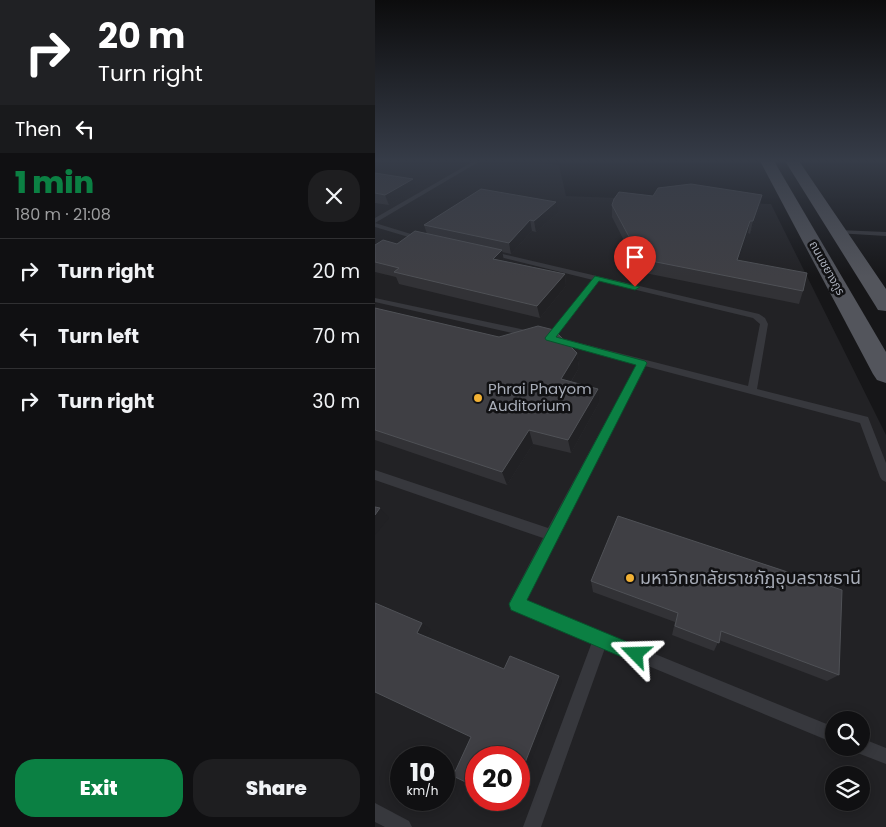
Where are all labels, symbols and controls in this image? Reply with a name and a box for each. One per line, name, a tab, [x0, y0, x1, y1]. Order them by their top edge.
text: 20 m	[98, 11, 185, 60]
icon: right	[15, 20, 80, 85]
text: Turn right	[98, 58, 203, 89]
icon: left	[71, 115, 99, 143]
text: Then	[15, 116, 61, 143]
text: 1 min	[15, 161, 94, 204]
button: close	[308, 170, 360, 222]
text: 180 m · 21:08	[15, 203, 111, 226]
pin	[614, 236, 656, 287]
street label: ถนนชยางกูร	[805, 237, 849, 298]
icon: arrive	[621, 243, 649, 271]
icon: right	[15, 257, 43, 285]
text: Turn right	[58, 258, 154, 285]
text: 20 m	[312, 258, 360, 285]
icon: left	[15, 322, 43, 350]
text: Turn left	[58, 323, 139, 350]
text: 70 m	[313, 323, 360, 350]
place label: Phrai Phayom Auditorium	[488, 378, 592, 416]
icon: right	[15, 387, 43, 415]
text: Turn right	[58, 388, 154, 415]
text: 30 m	[312, 388, 360, 415]
marker: Phrai Phayom Auditorium	[472, 392, 484, 404]
place label: มหาวิทยาลัยราชภัฏอุบลราชธานี	[640, 565, 861, 590]
marker: มหาวิทยาลัยราชภัฏอุบลราชธานี	[624, 572, 636, 584]
position arrow	[609, 627, 661, 679]
map controls	[825, 711, 870, 811]
button: search	[825, 711, 870, 756]
speed limit sign: 20	[465, 746, 530, 811]
text: 10	[410, 755, 435, 790]
button: Exit	[15, 759, 183, 817]
button: Share	[193, 759, 360, 817]
button: layers	[825, 766, 870, 811]
text: km/h	[407, 782, 438, 799]

